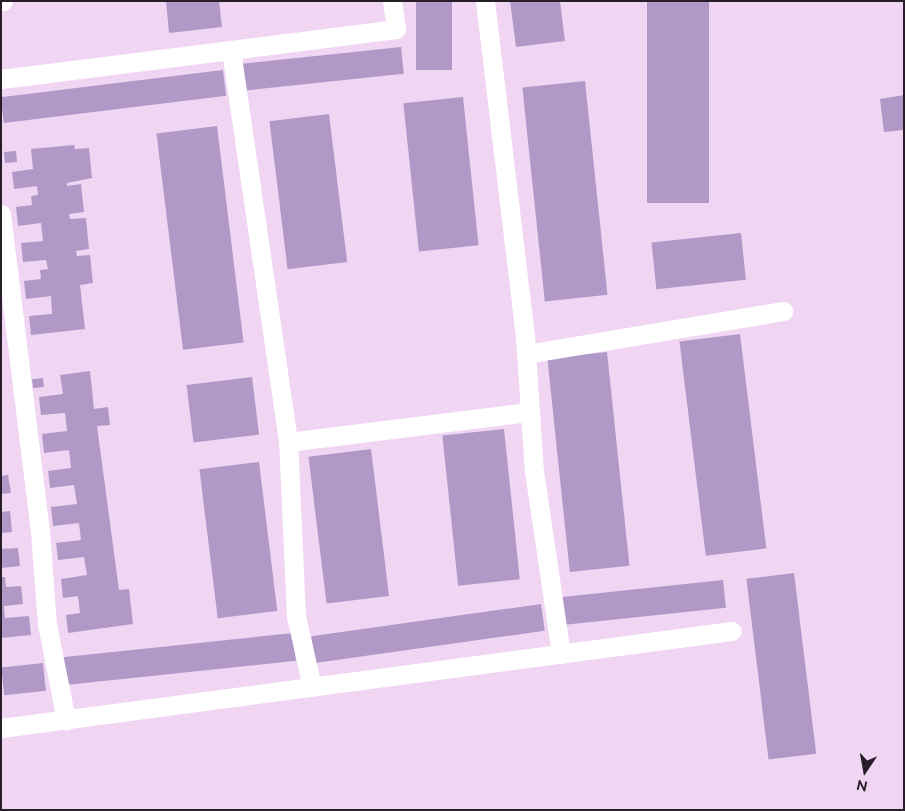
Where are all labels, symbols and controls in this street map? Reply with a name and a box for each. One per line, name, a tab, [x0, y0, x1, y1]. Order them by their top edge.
north arrow	[840, 746, 890, 796]
text: N	[855, 777, 869, 795]

